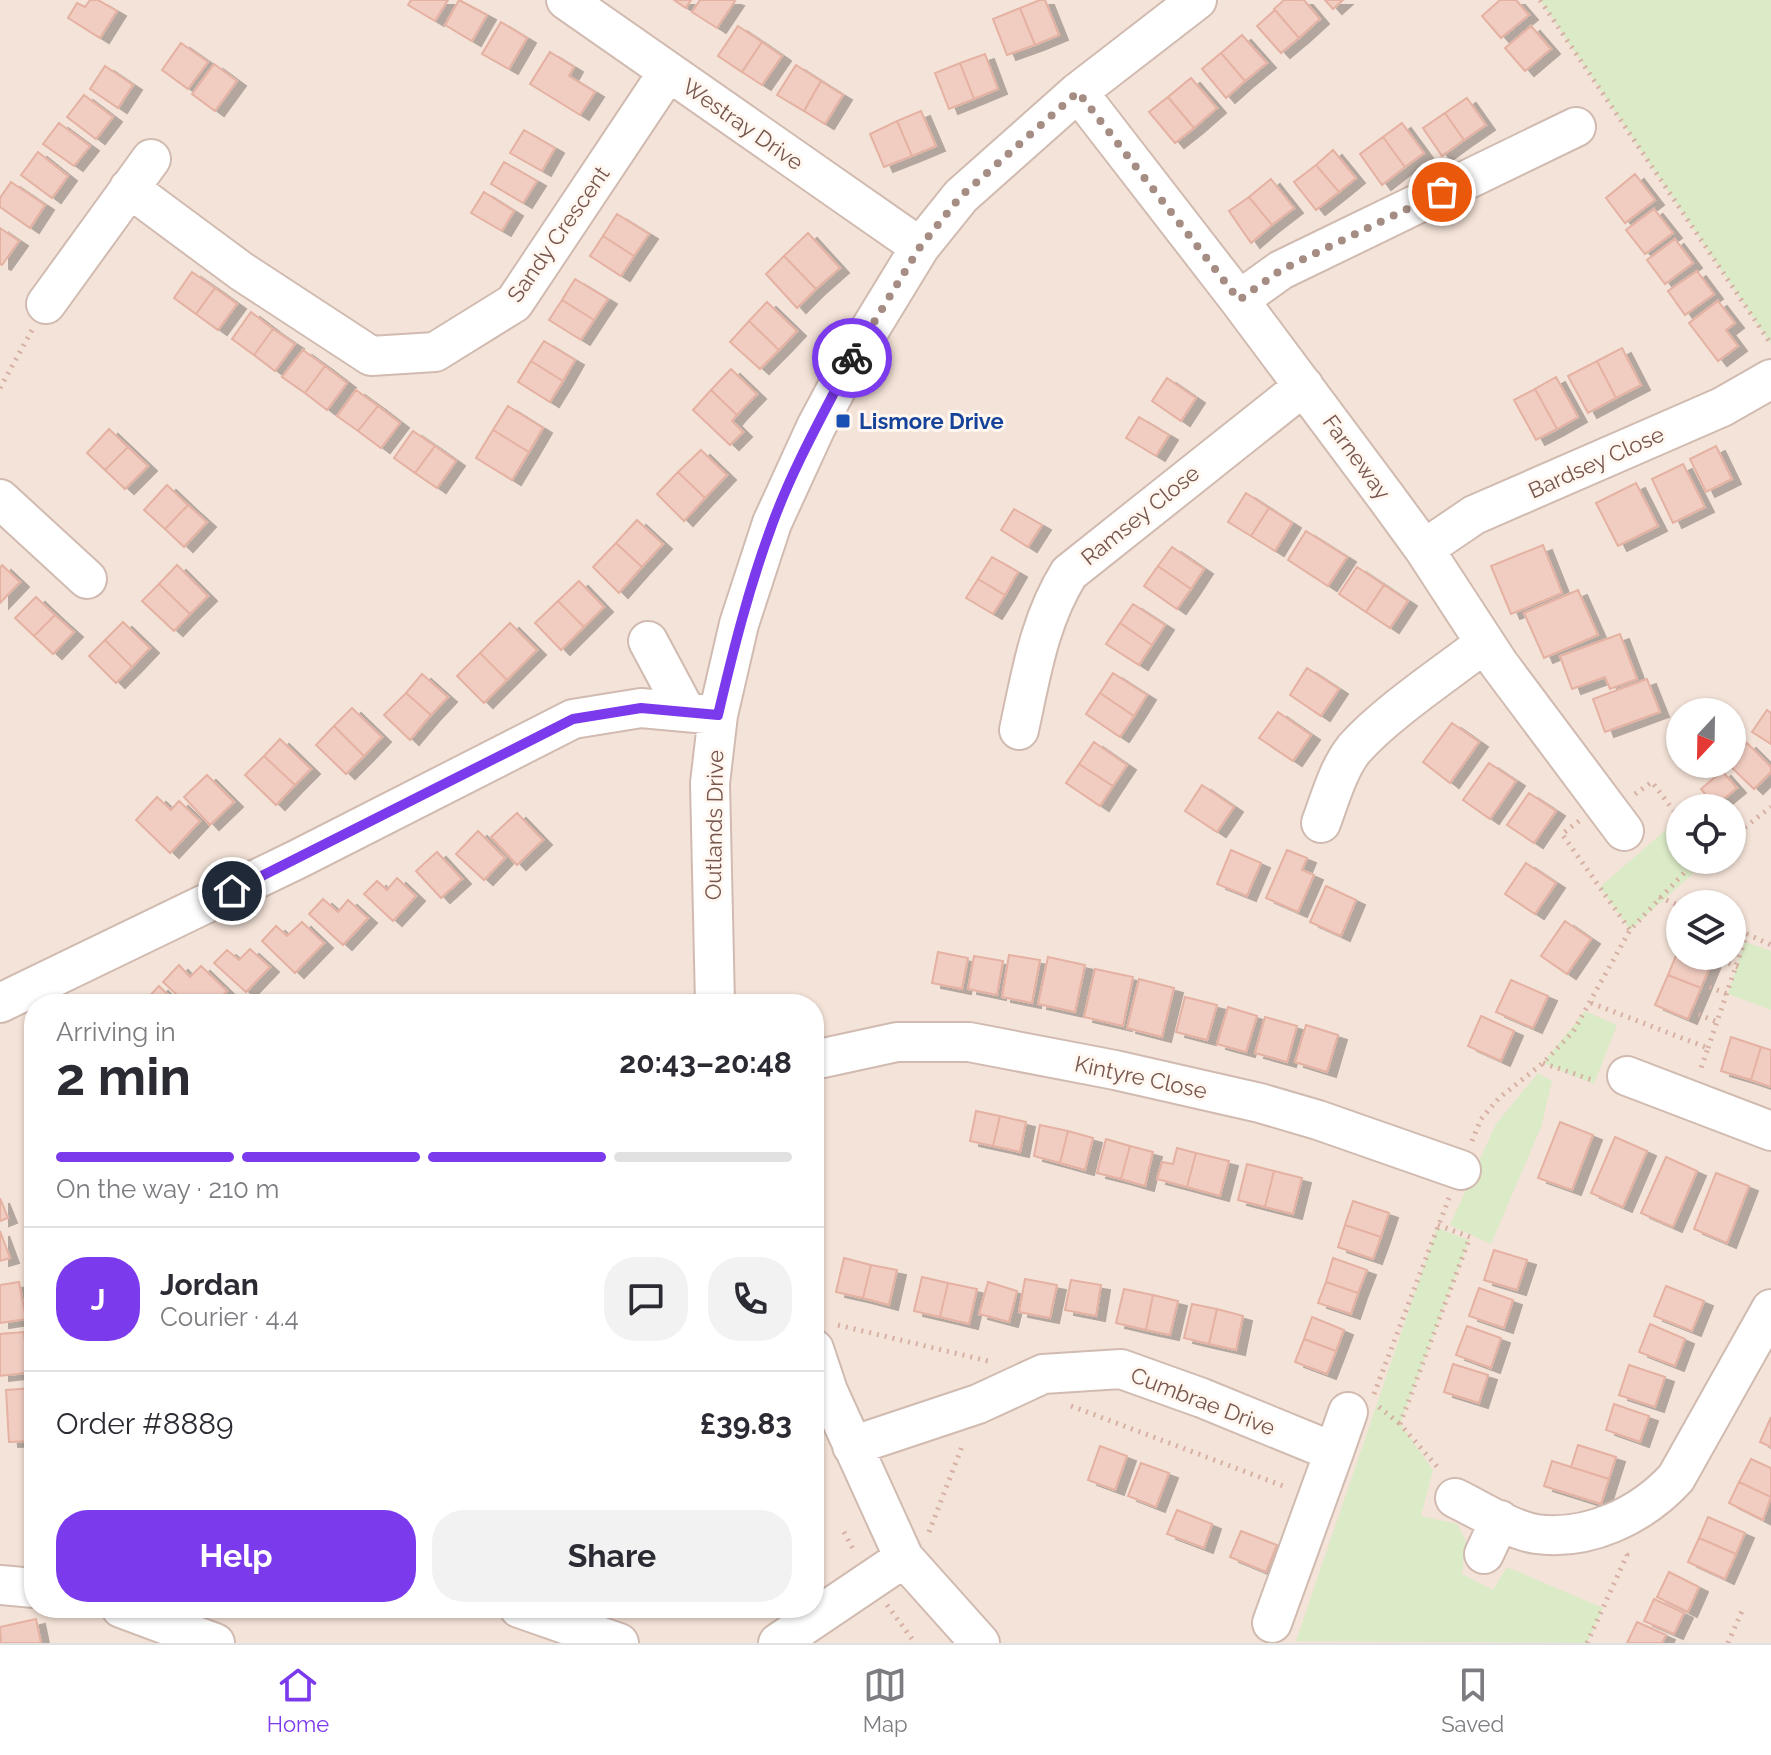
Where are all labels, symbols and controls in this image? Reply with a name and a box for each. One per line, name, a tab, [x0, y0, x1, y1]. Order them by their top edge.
street label: Westray Drive	[678, 73, 808, 175]
pin	[1408, 158, 1476, 226]
street label: Sandy Crescent	[502, 161, 615, 307]
icon: bag	[1420, 170, 1464, 214]
courier	[812, 318, 892, 398]
icon: bike	[830, 336, 874, 380]
place label: Lismore Drive	[859, 408, 1004, 434]
street label: Farneway	[1318, 410, 1396, 504]
marker: Lismore Drive	[834, 412, 852, 430]
street label: Bardsey Close	[1524, 420, 1668, 503]
street label: Ramsey Close	[1076, 459, 1204, 571]
north arrow	[1666, 698, 1746, 778]
map controls	[1666, 698, 1746, 970]
street label: Outlands Drive	[700, 750, 728, 900]
button: locate	[1666, 794, 1746, 874]
pin	[198, 857, 266, 925]
icon: home	[210, 869, 254, 913]
button: layers	[1666, 890, 1746, 970]
text: Arriving in	[56, 1017, 176, 1047]
text: 20:43–20:48	[619, 1045, 792, 1080]
text: 2 min	[56, 1046, 191, 1107]
street label: Kintyre Close	[1072, 1050, 1210, 1104]
text: On the way · 210 m	[56, 1174, 280, 1204]
button: chat	[604, 1257, 688, 1341]
button: phone	[708, 1257, 792, 1341]
text: Jordan	[160, 1267, 259, 1302]
text: J	[91, 1282, 105, 1317]
text: Courier · 4.4	[160, 1302, 299, 1332]
street label: Cumbrae Drive	[1127, 1362, 1279, 1441]
text: Order #8889	[56, 1406, 234, 1441]
text: £39.83	[700, 1406, 792, 1441]
button: Help	[56, 1510, 416, 1602]
button: Share	[432, 1510, 792, 1602]
tab: Home	[267, 1663, 329, 1737]
tab: Map	[863, 1663, 908, 1737]
tab: Saved	[1441, 1663, 1504, 1737]

